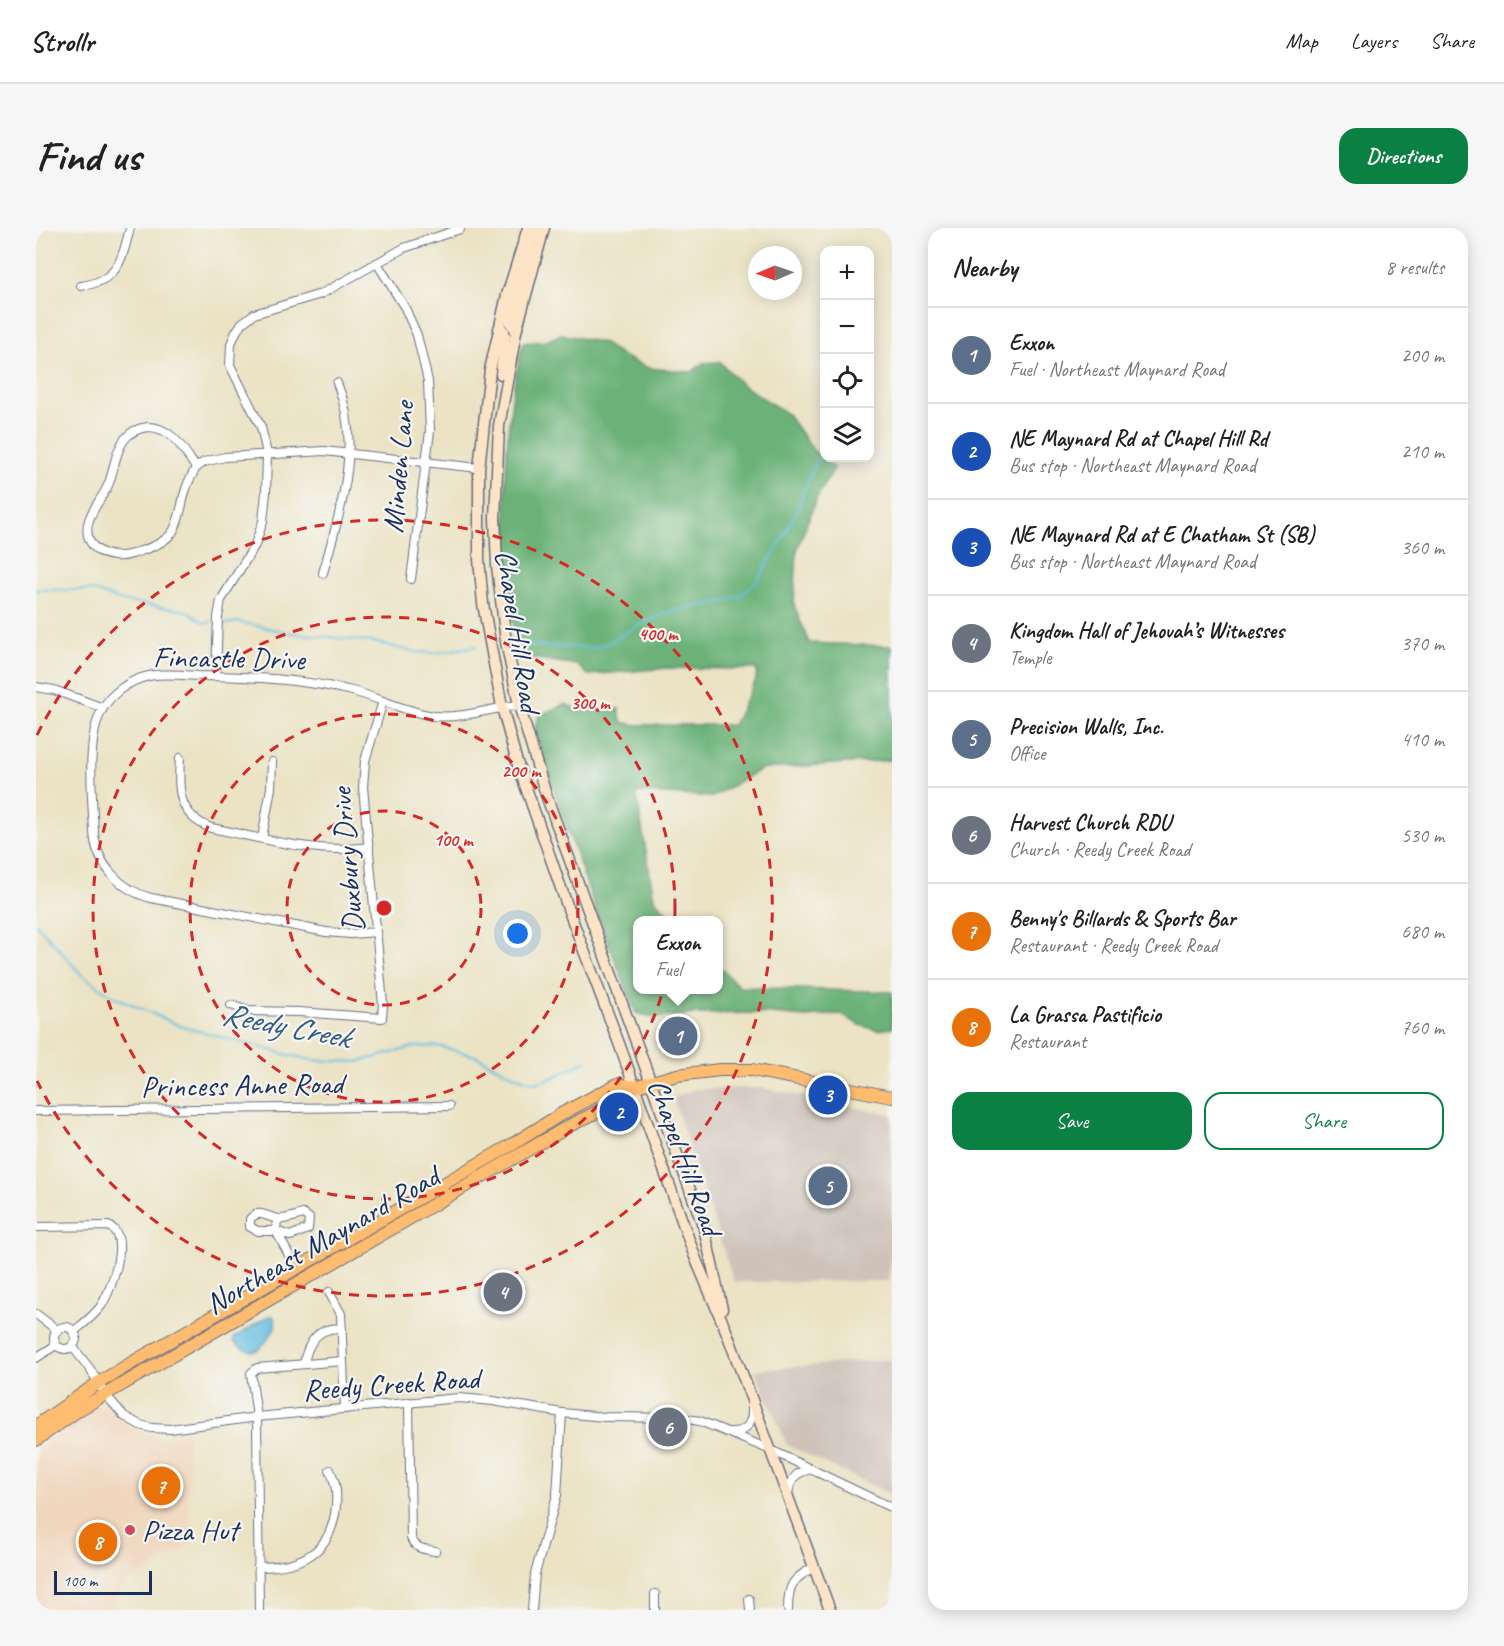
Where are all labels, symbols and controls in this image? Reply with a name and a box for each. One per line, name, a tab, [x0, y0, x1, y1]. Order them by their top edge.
text: Strollr	[30, 24, 94, 59]
text: Map	[1285, 28, 1318, 54]
text: Layers	[1351, 28, 1397, 54]
text: Share	[1430, 28, 1474, 54]
button: Directions	[1339, 128, 1468, 184]
text: Find us	[36, 130, 141, 183]
north arrow	[748, 246, 802, 300]
map controls	[820, 246, 874, 462]
button: +	[820, 246, 874, 300]
text: Nearby	[952, 251, 1017, 284]
text: 8 results	[1385, 255, 1444, 280]
button: −	[820, 300, 874, 354]
text: Exxon	[1009, 329, 1054, 357]
text: 1	[967, 343, 976, 368]
text: 200 m	[1401, 343, 1444, 368]
button: locate	[820, 354, 874, 408]
text: Fuel · Northeast Maynard Road	[1009, 357, 1225, 382]
street label: Minden Lane	[373, 398, 423, 534]
button: layers	[820, 408, 874, 462]
text: NE Maynard Rd at Chapel Hill Rd	[1009, 425, 1267, 453]
text: 2	[967, 439, 976, 464]
text: 210 m	[1401, 439, 1444, 464]
text: Bus stop · Northeast Maynard Road	[1009, 453, 1256, 478]
text: NE Maynard Rd at E Chatham St (SB)	[1009, 521, 1315, 549]
text: 3	[967, 535, 976, 560]
text: 360 m	[1401, 535, 1444, 560]
street label: Chapel Hill Road	[486, 547, 550, 719]
text: Bus stop · Northeast Maynard Road	[1009, 549, 1256, 574]
text: Kingdom Hall of Jehovah’s Witnesses	[1009, 617, 1284, 645]
text: 400 m	[639, 623, 679, 645]
text: 4	[967, 631, 976, 656]
text: 370 m	[1401, 631, 1444, 656]
street label: Fincastle Drive	[153, 638, 307, 678]
text: Temple	[1009, 645, 1052, 670]
text: 300 m	[571, 692, 611, 714]
text: Precision Walls, Inc.	[1009, 713, 1163, 741]
text: 5	[967, 727, 976, 752]
text: 410 m	[1401, 727, 1444, 752]
text: Office	[1009, 741, 1046, 766]
text: 200 m	[502, 760, 542, 782]
street label: Duxbury Drive	[322, 784, 372, 934]
text: Harvest Church RDU	[1009, 809, 1170, 837]
text: 6	[967, 823, 976, 848]
text: 530 m	[1401, 823, 1444, 848]
text: 100 m	[434, 829, 474, 851]
text: Church · Reedy Creek Road	[1009, 837, 1190, 862]
centre of rings	[374, 898, 394, 918]
text: Benny's Billards & Sports Bar	[1009, 905, 1235, 933]
popup	[633, 916, 723, 994]
your location	[503, 919, 532, 948]
text: 7	[967, 919, 976, 944]
text: 680 m	[1401, 919, 1444, 944]
text: Exxon	[655, 929, 701, 957]
text: Restaurant · Reedy Creek Road	[1009, 933, 1218, 958]
text: Fuel	[655, 957, 682, 982]
water label: Reedy Creek	[219, 993, 358, 1059]
text: La Grassa Pastificio	[1009, 1001, 1161, 1029]
pin: 1	[658, 1014, 698, 1058]
text: 8	[967, 1015, 976, 1040]
text: 760 m	[1401, 1015, 1444, 1040]
text: Restaurant	[1009, 1029, 1086, 1054]
street label: Princess Anne Road	[141, 1064, 348, 1106]
pin: 3	[808, 1072, 848, 1118]
street label: Chapel Hill Road	[639, 1074, 732, 1244]
pin: 2	[600, 1090, 638, 1134]
button: Save	[952, 1092, 1192, 1150]
button: Share	[1204, 1092, 1444, 1150]
street label: Northeast Maynard Road	[198, 1155, 449, 1322]
pin: 5	[808, 1164, 848, 1208]
pin: 4	[484, 1270, 522, 1314]
street label: Reedy Creek Road	[301, 1359, 485, 1409]
pin: 6	[648, 1404, 688, 1450]
pin: 7	[142, 1464, 180, 1508]
place label: Pizza Hut	[142, 1511, 242, 1549]
pin: 8	[78, 1520, 118, 1564]
marker: Pizza Hut	[123, 1523, 137, 1537]
scale bar	[54, 1568, 152, 1596]
text: 100 m	[63, 1571, 97, 1591]

